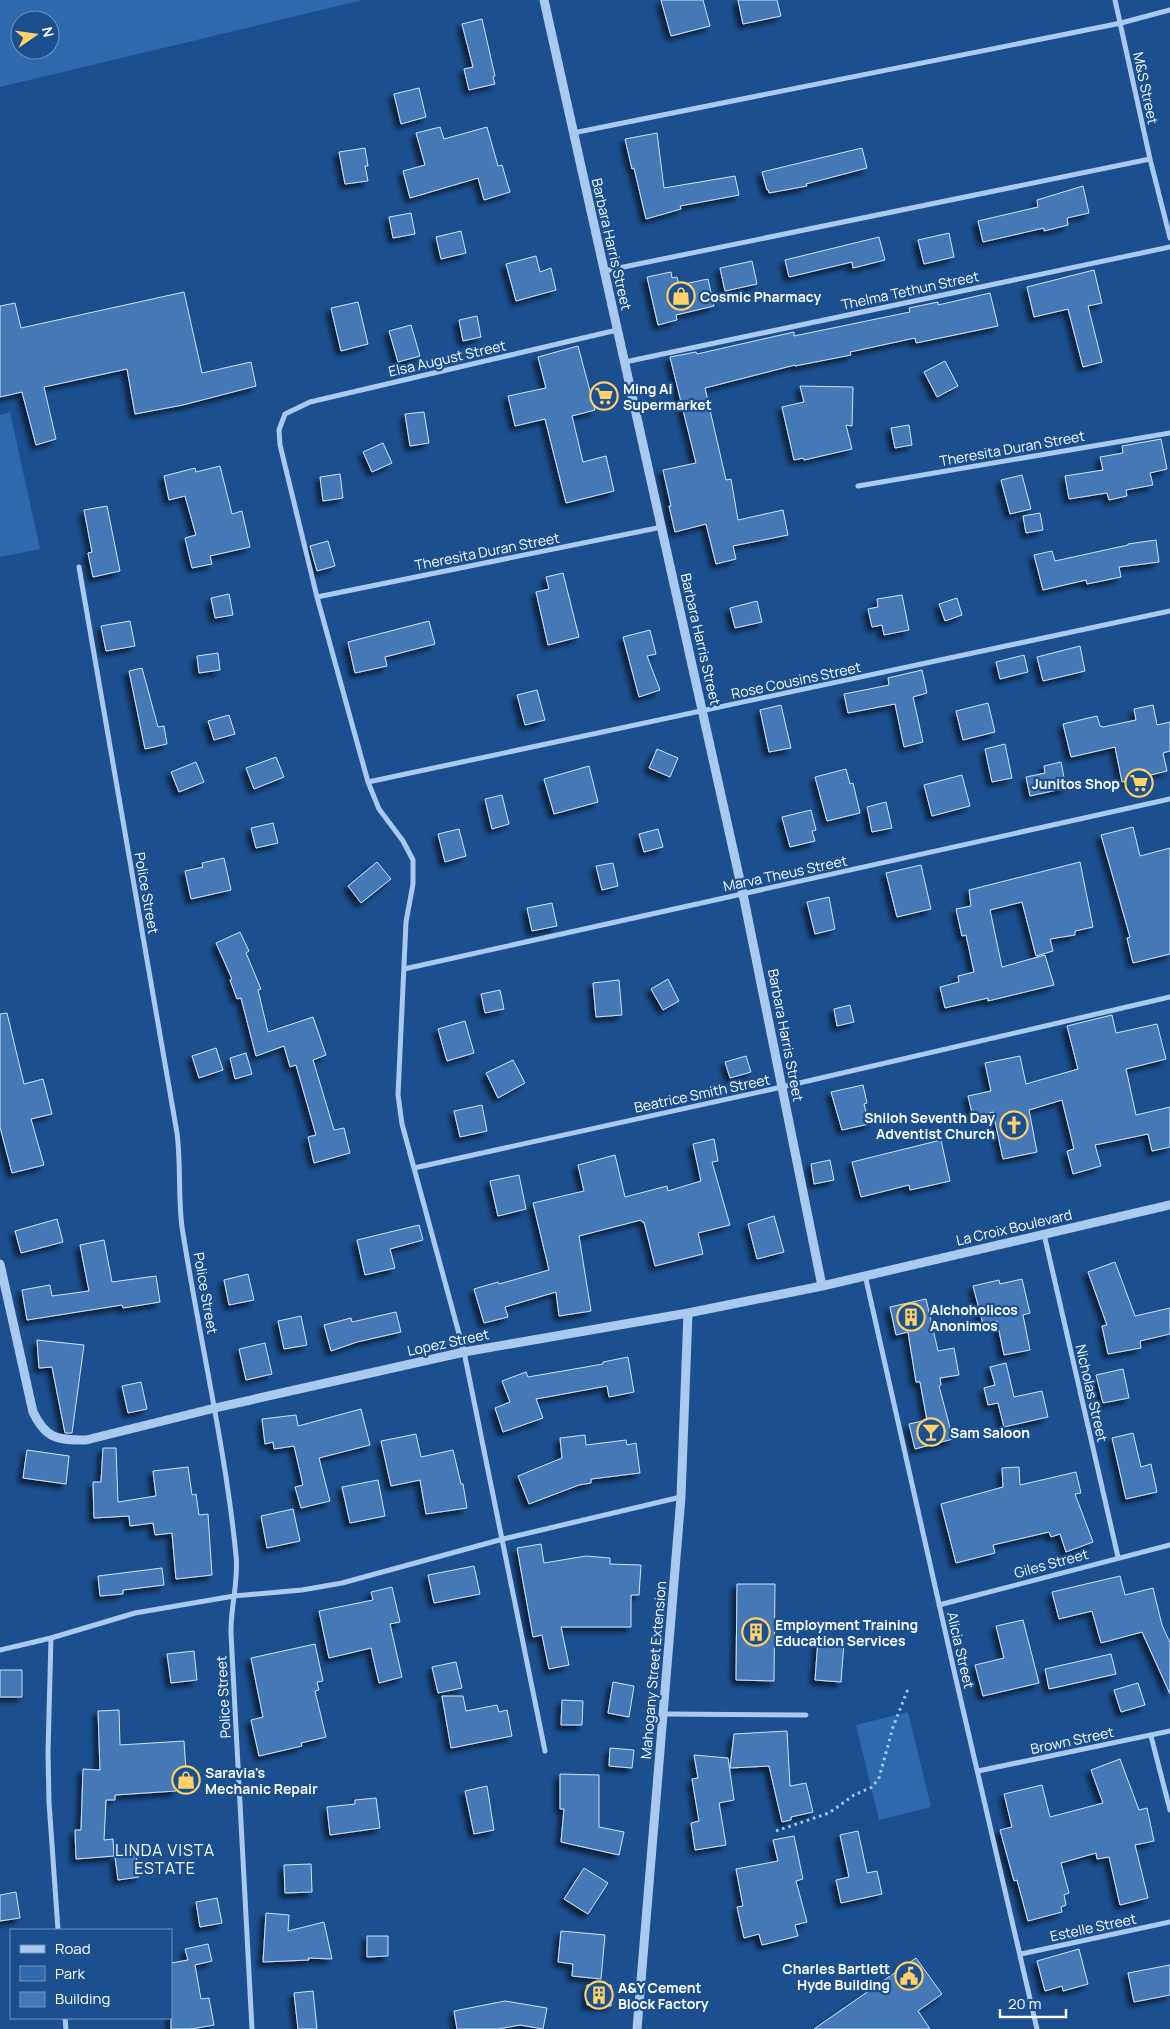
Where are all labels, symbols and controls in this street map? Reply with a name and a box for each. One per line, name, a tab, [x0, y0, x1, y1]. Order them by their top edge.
north arrow	[10, 10, 60, 60]
text: N	[38, 25, 59, 39]
street label: M&S Street	[1129, 50, 1163, 126]
street label: Barbara Harris Street	[588, 176, 637, 312]
street label: Thelma Tethun Street	[839, 266, 981, 314]
shop icon: Cosmic Pharmacy	[666, 281, 696, 311]
place label: Cosmic Pharmacy	[700, 287, 822, 306]
street label: Elsa August Street	[386, 335, 508, 381]
place label: Ming Ai Supermarket	[623, 379, 712, 414]
supermarket icon: Ming Ai Supermarket	[589, 381, 619, 411]
street label: Theresita Duran Street	[938, 426, 1087, 470]
street label: Theresita Duran Street	[413, 528, 561, 574]
street label: Barbara Harris Street	[677, 571, 726, 707]
street label: Rose Cousins Street	[729, 657, 863, 703]
supermarket icon: Junitos Shop	[1124, 768, 1154, 798]
place label: Junitos Shop	[1032, 774, 1120, 793]
street label: Marva Theus Street	[721, 850, 849, 895]
street label: Police Street	[130, 851, 164, 936]
street label: Barbara Harris Street	[764, 967, 808, 1103]
street label: Beatrice Smith Street	[632, 1069, 772, 1117]
place label: Shiloh Seventh Day Adventist Church	[864, 1108, 995, 1143]
church icon: Shiloh Seventh Day Adventist Church	[999, 1110, 1029, 1140]
street label: La Croix Boulevard	[954, 1204, 1074, 1250]
street label: Police Street	[189, 1251, 223, 1336]
place label: Alchoholicos Anonimos	[930, 1300, 1018, 1335]
building icon: Alchoholicos Anonimos	[896, 1302, 926, 1332]
street label: Lopez Street	[405, 1324, 491, 1360]
street label: Nicholas Street	[1072, 1342, 1113, 1444]
bar icon: Sam Saloon	[916, 1417, 946, 1447]
place label: Sam Saloon	[950, 1423, 1030, 1442]
street label: Giles Street	[1012, 1544, 1090, 1582]
street label: Mahogany Street Extension	[636, 1580, 670, 1760]
street label: Alicia Street	[943, 1610, 979, 1690]
place label: Employment Training Education Services	[775, 1615, 918, 1650]
building icon: Employment Training Education Services	[741, 1617, 771, 1647]
street label: Police Street	[211, 1655, 235, 1739]
street label: Brown Street	[1029, 1722, 1116, 1758]
place label: Saravia's Mechanic Repair	[205, 1763, 318, 1798]
shop icon: Saravia's Mechanic Repair	[171, 1765, 201, 1795]
district label: LINDA VISTA ESTATE	[115, 1839, 215, 1879]
street label: Estelle Street	[1048, 1909, 1138, 1945]
legend	[10, 1929, 172, 2019]
text: Road	[55, 1938, 91, 1959]
place label: Charles Bartlett Hyde Building	[782, 1959, 890, 1994]
public building icon: Charles Bartlett Hyde Building	[894, 1961, 924, 1991]
text: Park	[55, 1963, 85, 1984]
place label: A&Y Cement Block Factory	[618, 1978, 709, 2013]
building icon: A&Y Cement Block Factory	[584, 1980, 614, 2010]
scale bar	[1000, 1986, 1066, 2018]
text: Building	[55, 1988, 110, 2009]
text: 20 m	[1008, 1993, 1041, 2014]

